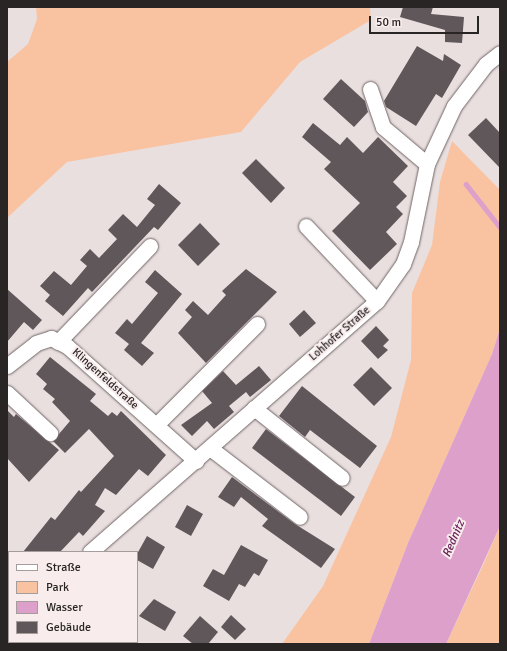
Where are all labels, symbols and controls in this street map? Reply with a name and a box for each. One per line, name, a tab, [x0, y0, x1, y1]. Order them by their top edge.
scale bar	[371, 8, 481, 34]
text: 50 m	[376, 15, 401, 30]
street label: Lohhofer Straße	[307, 304, 373, 364]
street label: Klingenfeldstraße	[69, 346, 141, 412]
water label: Rednitz	[440, 518, 468, 560]
legend	[8, 551, 138, 643]
text: Straße	[46, 560, 81, 575]
text: Park	[46, 580, 69, 595]
text: Wasser	[46, 600, 83, 615]
text: Gebäude	[46, 620, 91, 635]

